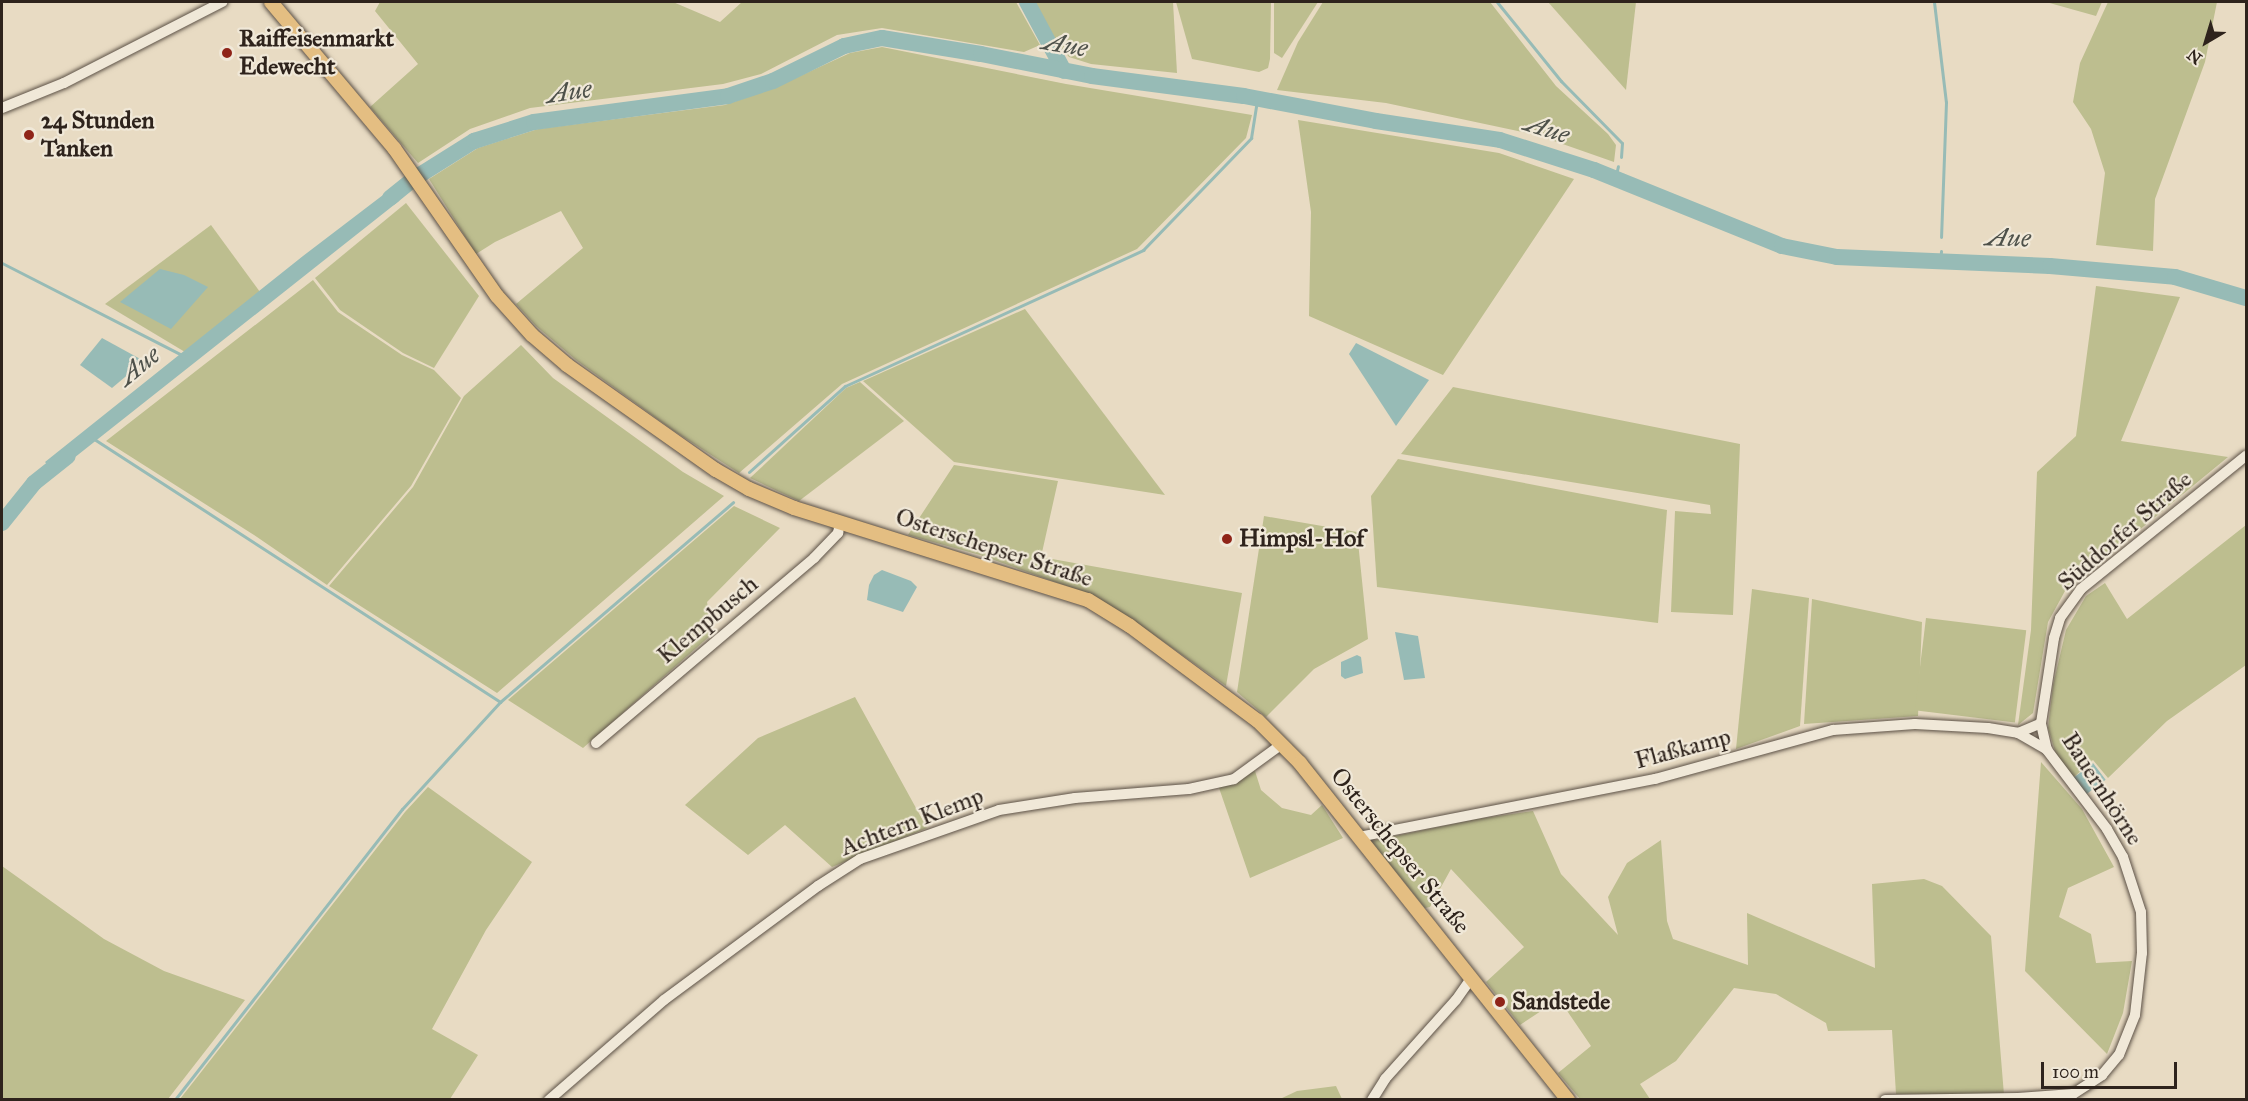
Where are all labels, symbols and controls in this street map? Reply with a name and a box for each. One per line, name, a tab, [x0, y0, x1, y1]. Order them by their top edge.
north arrow	[2176, 12, 2236, 72]
place label: Raiffeisenmarkt Edewecht	[239, 25, 394, 81]
water label: Aue	[1040, 26, 1090, 64]
text: N	[2183, 45, 2206, 68]
marker: Raiffeisenmarkt Edewecht	[220, 46, 234, 60]
water label: Aue	[544, 73, 594, 111]
place label: 24 Stunden Tanken	[41, 107, 154, 163]
water label: Aue	[1521, 107, 1573, 151]
marker: 24 Stunden Tanken	[22, 128, 36, 142]
water label: Aue	[1985, 222, 2031, 254]
water label: Aue	[112, 340, 166, 392]
street label: Süddorfer Straße	[2052, 465, 2198, 597]
street label: Osterschepser Straße	[892, 503, 1096, 593]
place label: Himpsl-Hof	[1239, 525, 1364, 553]
marker: Himpsl-Hof	[1220, 532, 1234, 546]
street label: Klempbusch	[652, 570, 764, 670]
street label: Flaßkamp	[1632, 722, 1734, 776]
street label: Bauernhörne	[2055, 727, 2149, 851]
street label: Osterschepser Straße	[1324, 762, 1476, 940]
street label: Achtern Klemp	[837, 782, 987, 862]
place label: Sandstede	[1512, 988, 1610, 1016]
marker: Sandstede	[1493, 995, 1507, 1009]
scale bar	[2044, 1050, 2180, 1088]
text: 100 m	[2052, 1061, 2099, 1083]

